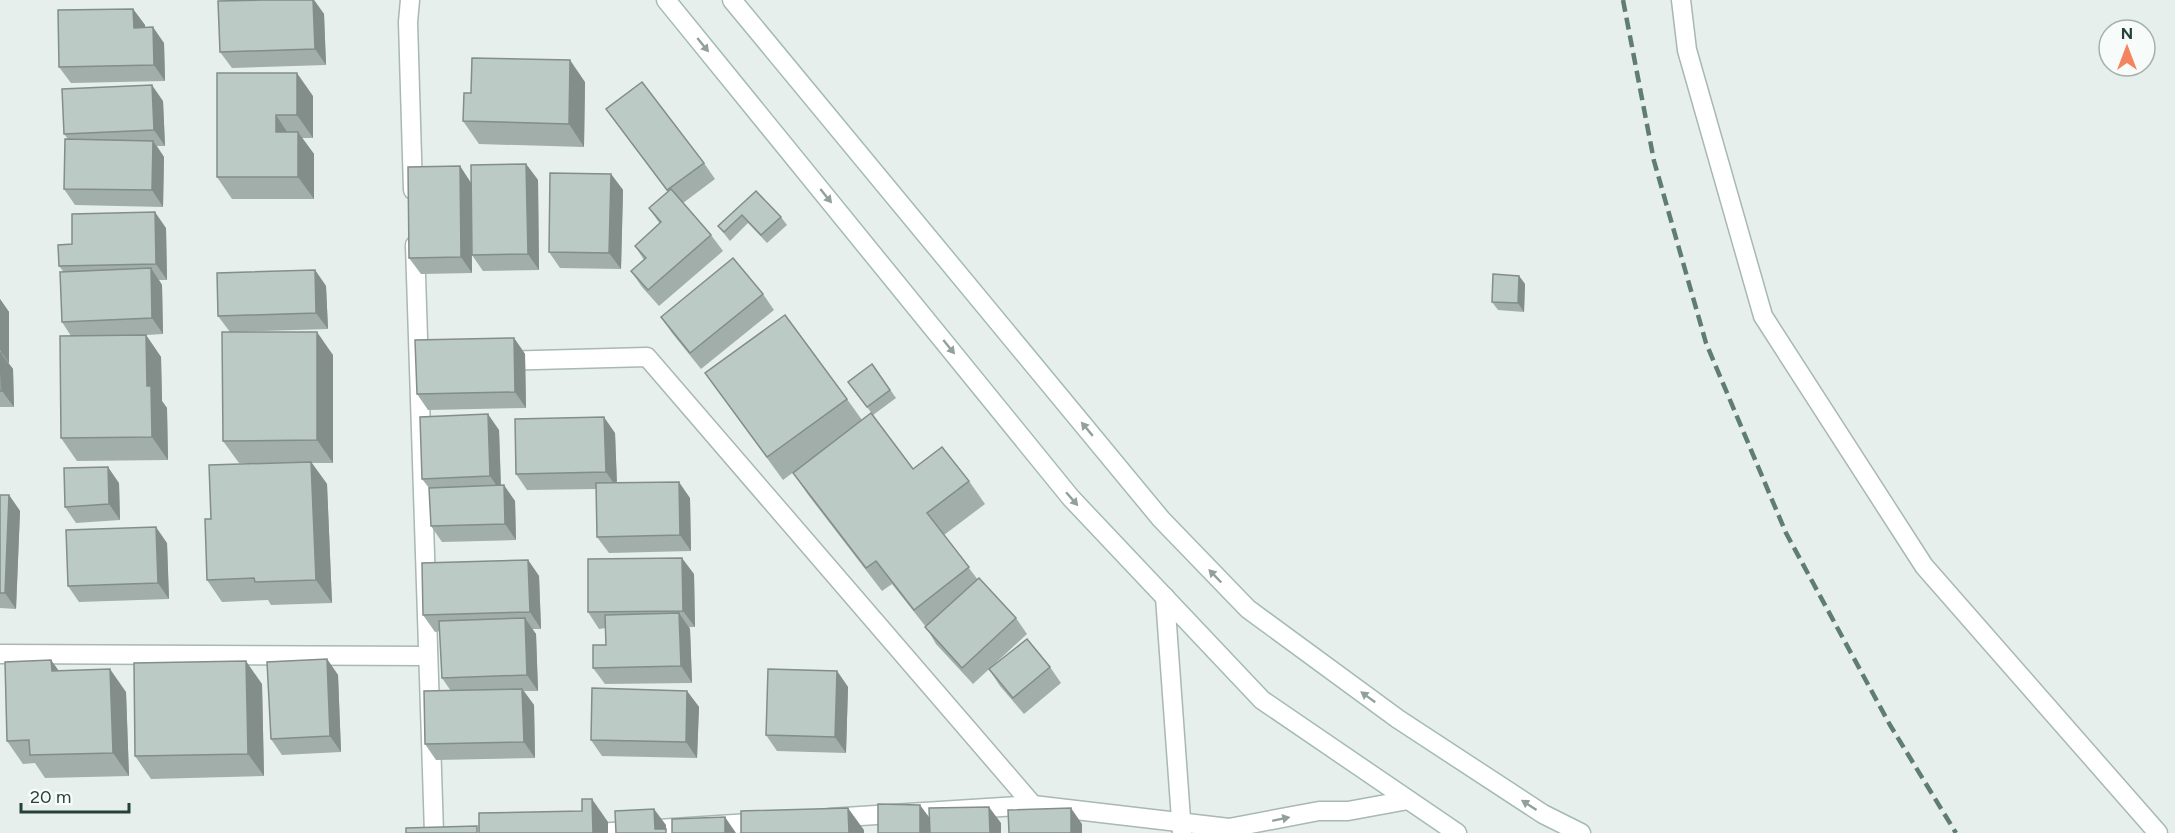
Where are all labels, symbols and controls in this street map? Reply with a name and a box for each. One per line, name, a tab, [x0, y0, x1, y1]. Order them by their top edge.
north arrow	[2097, 18, 2157, 78]
text: N	[2121, 24, 2133, 43]
one-way arrow	[696, 37, 709, 53]
one-way arrow	[819, 188, 832, 203]
one-way arrow	[943, 339, 956, 355]
one-way arrow	[1080, 421, 1093, 437]
one-way arrow	[1065, 491, 1078, 506]
one-way arrow	[1209, 569, 1223, 583]
one-way arrow	[1360, 691, 1376, 703]
scale bar	[21, 776, 129, 814]
text: 20 m	[30, 786, 71, 808]
one-way arrow	[1521, 800, 1538, 811]
one-way arrow	[1272, 814, 1291, 823]

